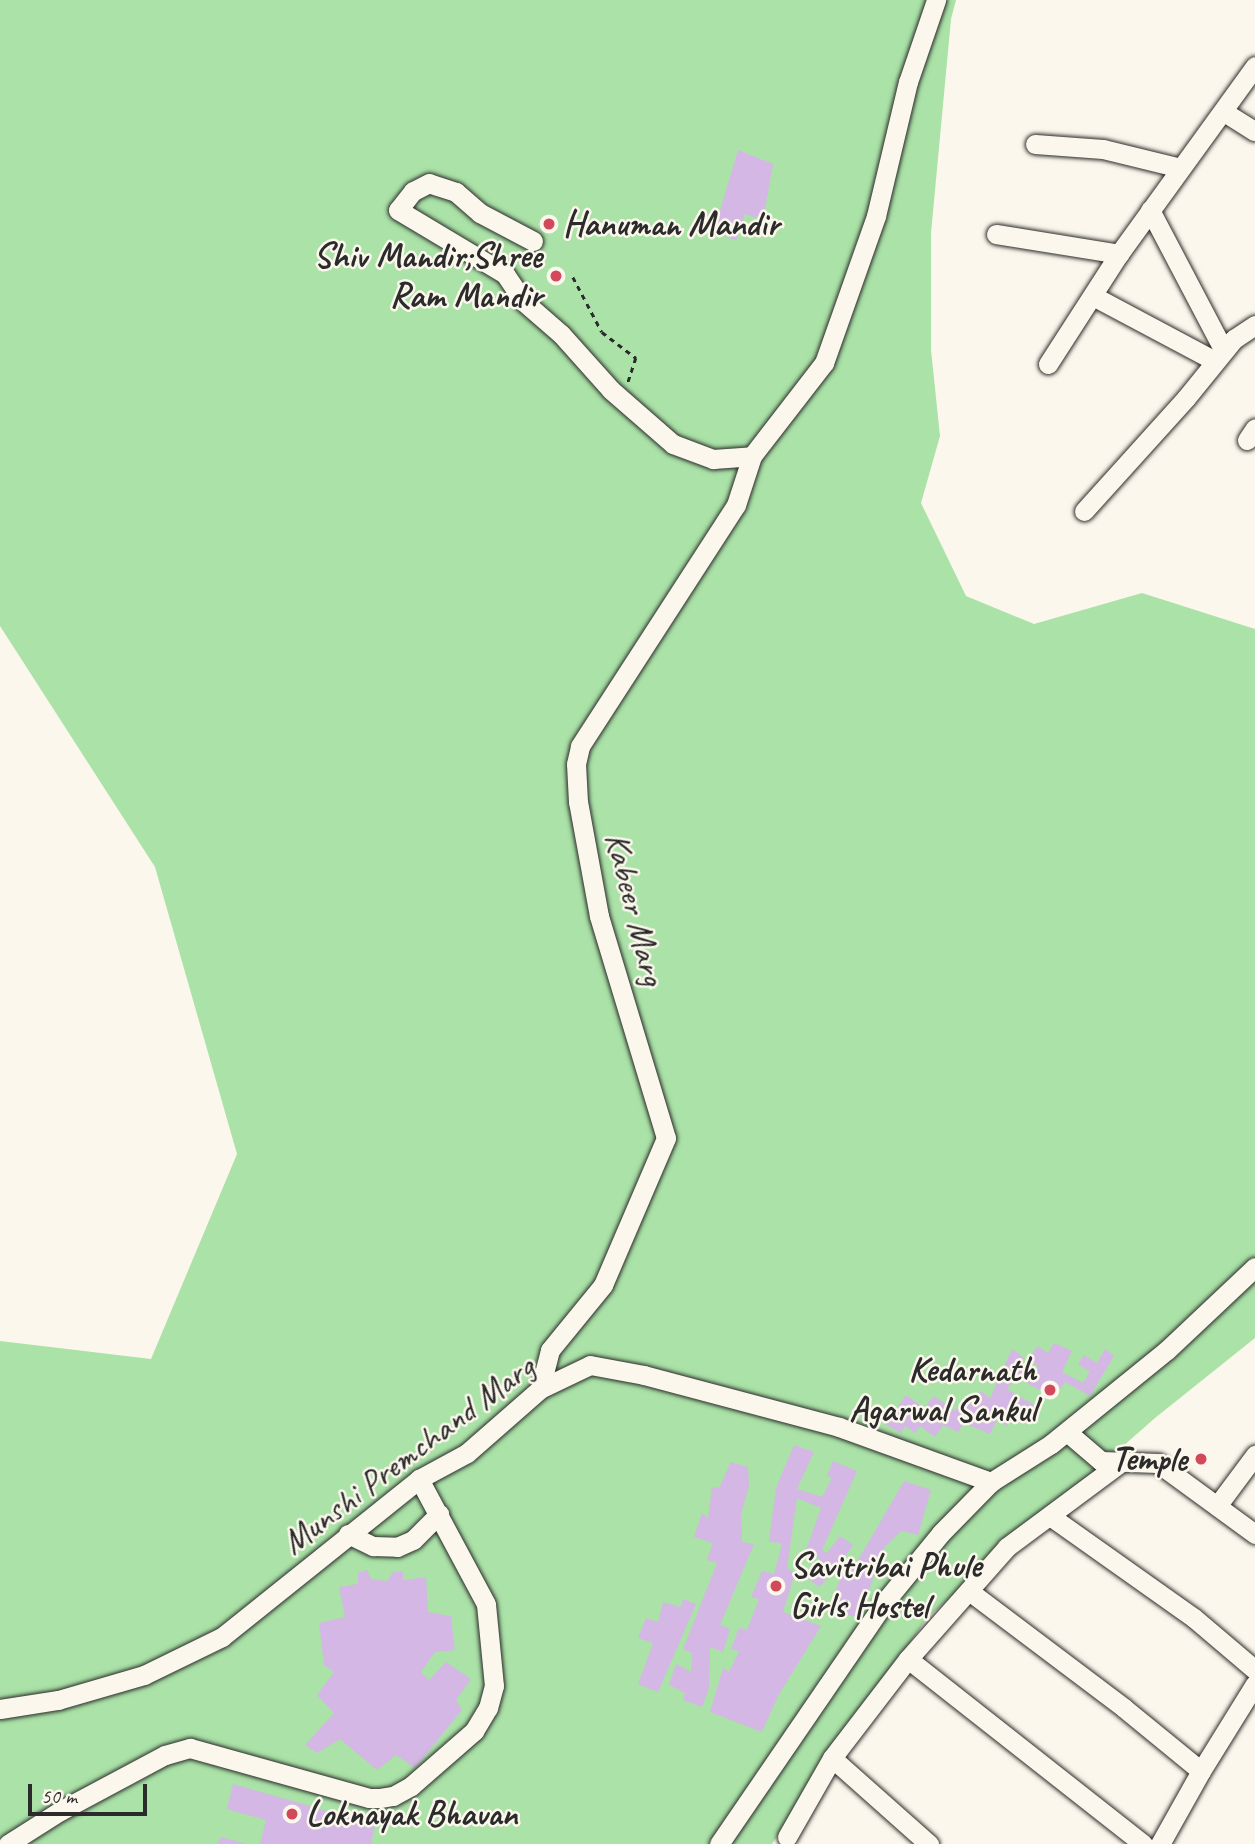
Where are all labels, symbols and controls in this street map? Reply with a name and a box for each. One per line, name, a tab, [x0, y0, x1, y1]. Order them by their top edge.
place label: Hanuman Mandir	[563, 203, 779, 245]
marker: Hanuman Mandir	[541, 216, 557, 232]
place label: Shiv Mandir;Shree Ram Mandir	[312, 235, 542, 317]
marker: Shiv Mandir;Shree Ram Mandir	[548, 268, 564, 284]
street label: Kabeer Marg	[596, 828, 674, 990]
street label: Munshi Premchand Marg	[274, 1346, 542, 1564]
place label: Kedarnath Agarwal Sankul	[849, 1349, 1036, 1431]
marker: Kedarnath Agarwal Sankul	[1042, 1382, 1058, 1398]
place label: Temple	[1111, 1438, 1187, 1480]
marker: Temple	[1193, 1451, 1209, 1467]
place label: Savitribai Phule Girls Hostel	[790, 1545, 982, 1627]
marker: Savitribai Phule Girls Hostel	[768, 1578, 784, 1594]
scale bar	[32, 1770, 150, 1814]
text: 50 m	[41, 1783, 77, 1809]
place label: Loknayak Bhavan	[306, 1793, 518, 1835]
marker: Loknayak Bhavan	[284, 1806, 300, 1822]

